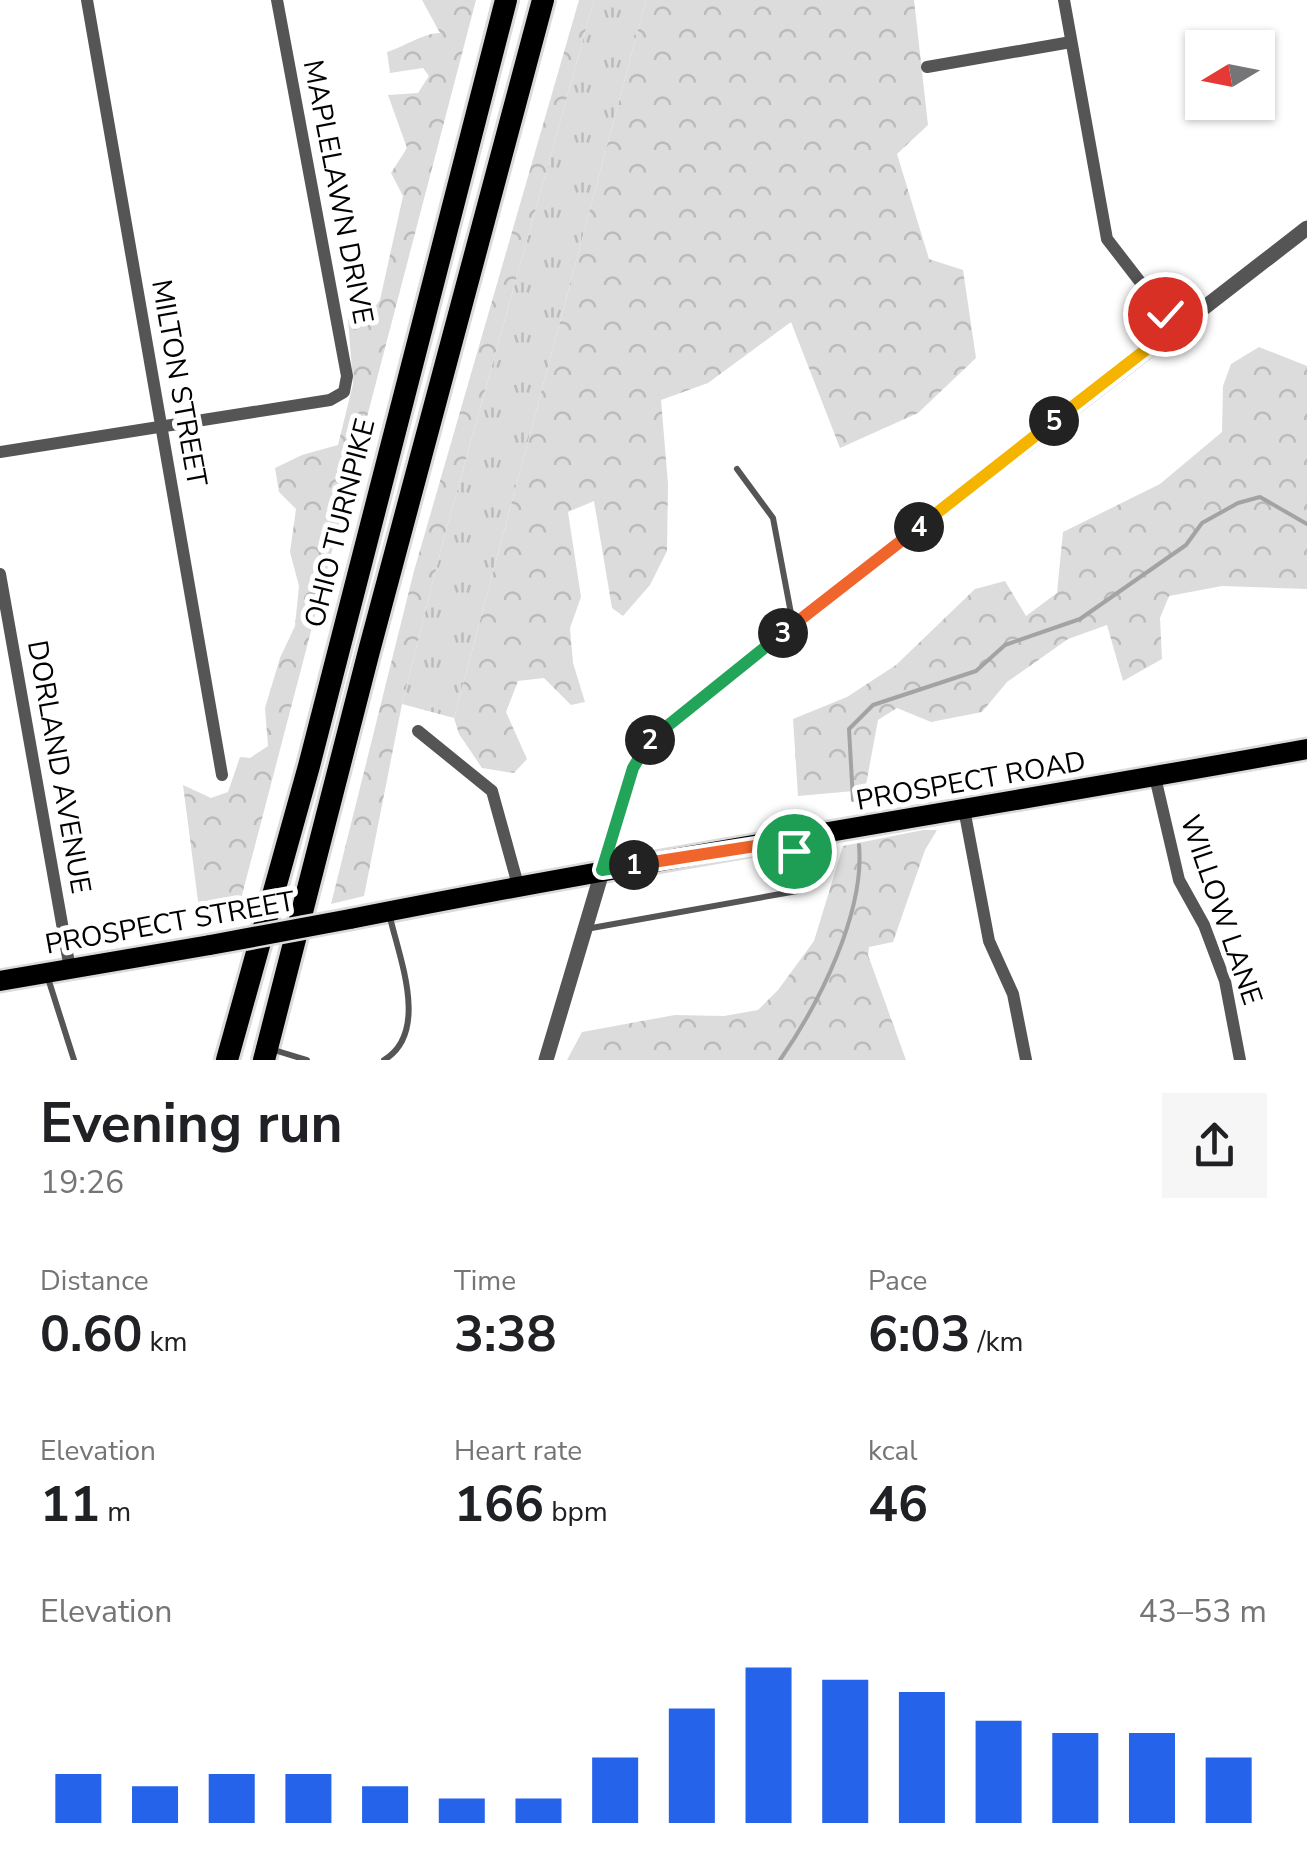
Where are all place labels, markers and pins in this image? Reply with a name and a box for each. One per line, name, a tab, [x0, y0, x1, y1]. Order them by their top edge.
pin	[1123, 272, 1208, 357]
pin: 5	[1029, 396, 1079, 446]
pin: 4	[894, 502, 944, 552]
pin: 3	[758, 608, 808, 658]
pin: 2	[625, 715, 675, 765]
pin	[752, 809, 837, 894]
pin: 1	[609, 840, 659, 890]

